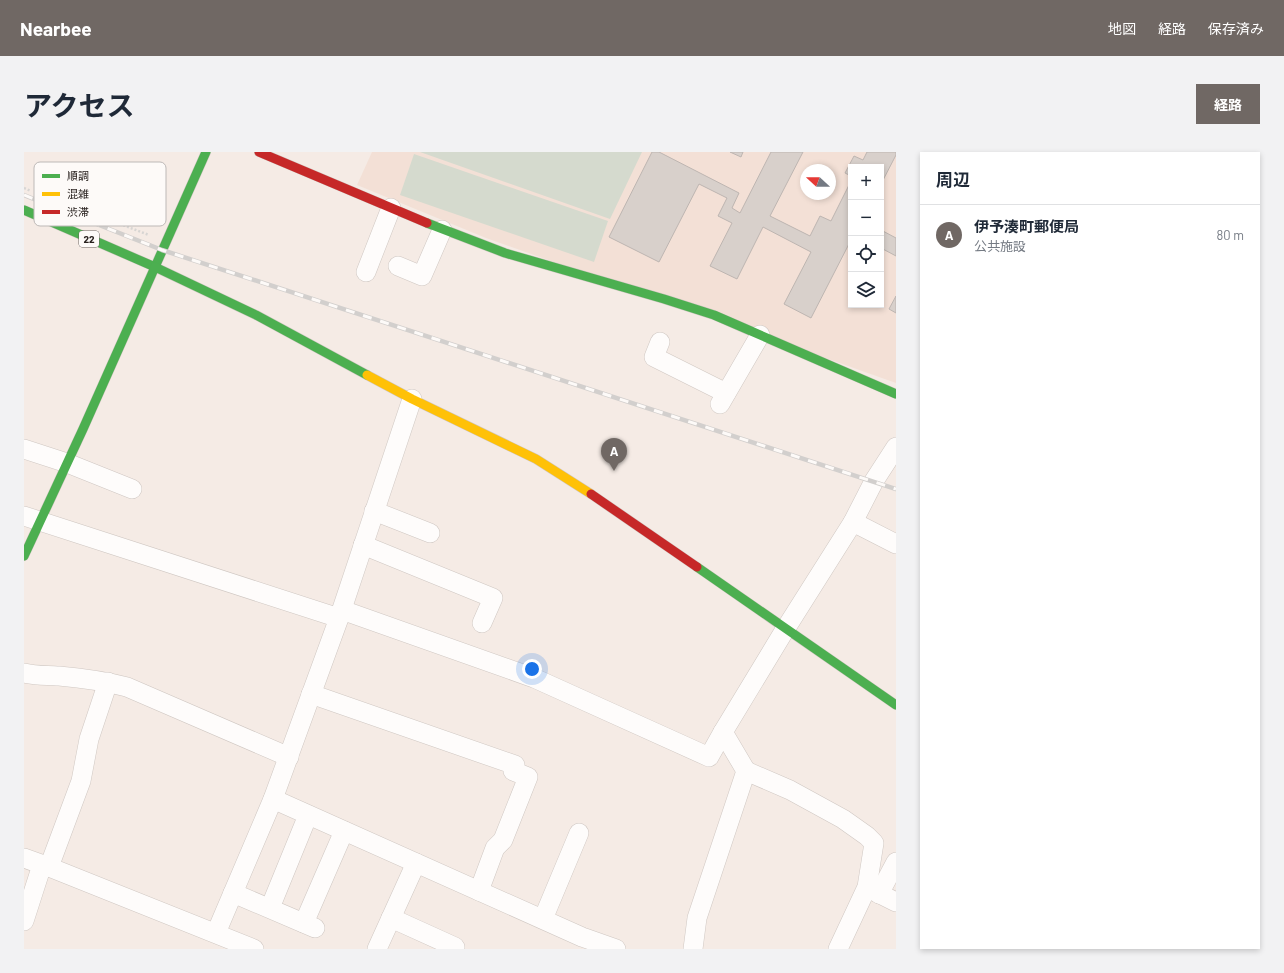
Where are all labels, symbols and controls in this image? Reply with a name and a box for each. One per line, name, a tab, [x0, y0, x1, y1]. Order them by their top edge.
text: Nearbee	[20, 17, 92, 40]
text: 地図	[1108, 20, 1136, 37]
text: 経路	[1158, 20, 1186, 37]
text: 保存済み	[1208, 20, 1264, 37]
button: 経路	[1196, 84, 1260, 124]
text: アクセス	[24, 88, 135, 122]
legend	[34, 162, 166, 226]
north arrow	[800, 164, 836, 200]
map controls	[848, 164, 884, 308]
button: +	[848, 164, 884, 200]
text: 順調	[67, 169, 89, 182]
text: 周辺	[936, 169, 970, 189]
text: 混雑	[67, 187, 89, 200]
button: −	[848, 200, 884, 236]
text: 渋滞	[67, 205, 89, 218]
text: 伊予湊町郵便局	[974, 217, 1079, 235]
text: A	[945, 227, 953, 243]
text: 80 m	[1217, 227, 1244, 243]
road number: 22	[79, 231, 99, 247]
button: locate	[848, 236, 884, 272]
text: 公共施設	[974, 238, 1026, 254]
button: layers	[848, 272, 884, 308]
pin: A	[601, 438, 627, 471]
your location	[522, 659, 542, 679]

